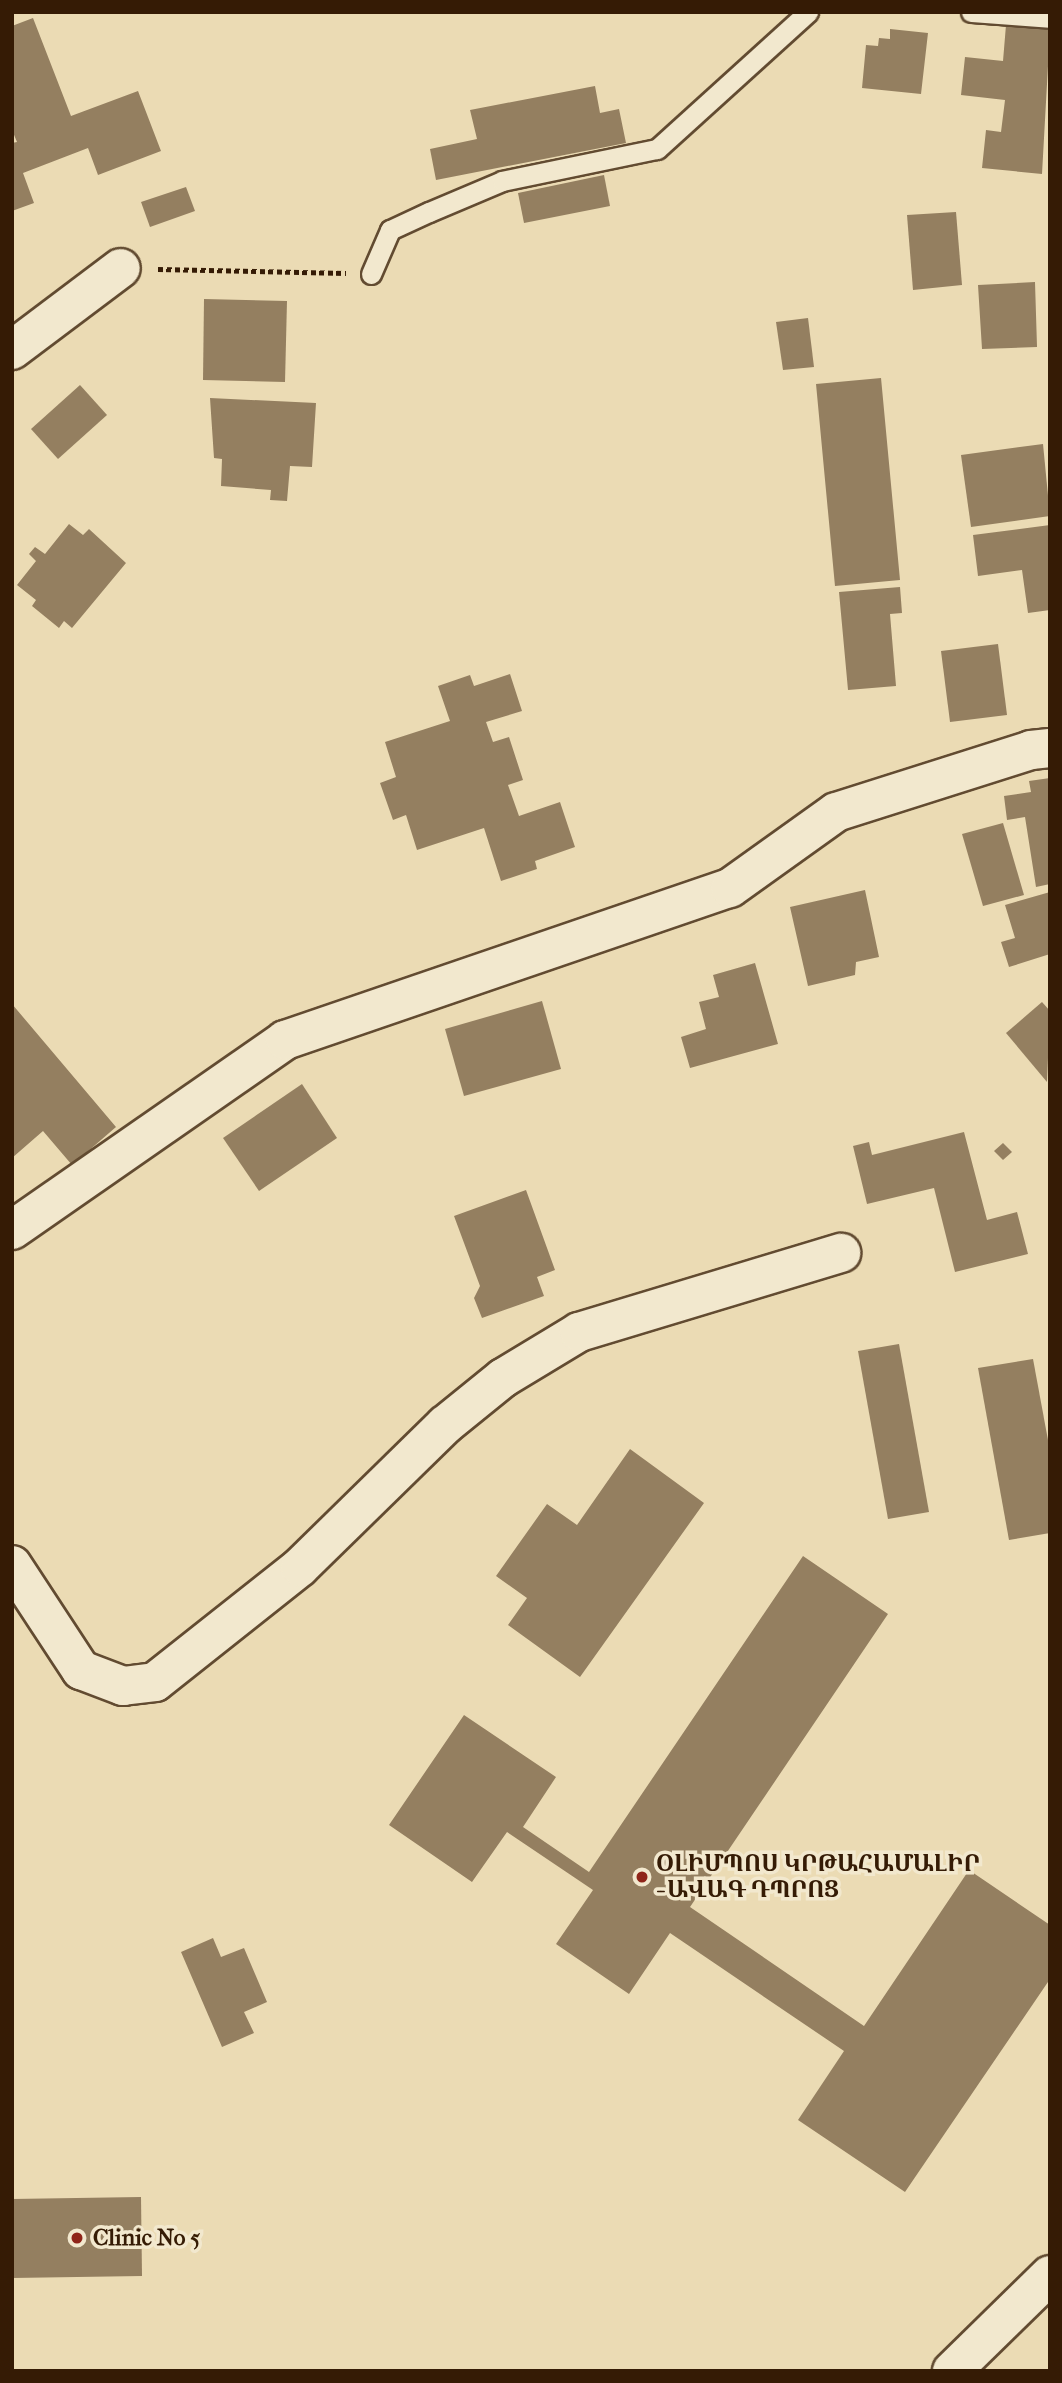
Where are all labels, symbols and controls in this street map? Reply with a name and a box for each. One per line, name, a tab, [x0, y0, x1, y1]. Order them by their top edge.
place label: ՕԼԻՄՊՈՍ ԿՐԹԱՀԱՄԱԼԻՐ - ԱՎԱԳ ԴՊՐՈՑ	[656, 1850, 980, 1904]
marker: ՕԼԻՄՊՈՍ ԿՐԹԱՀԱՄԱԼԻՐ - ԱՎԱԳ ԴՊՐՈՑ	[634, 1869, 650, 1885]
place label: Clinic No 5	[93, 2224, 200, 2252]
marker: Clinic No 5	[67, 2228, 87, 2248]

